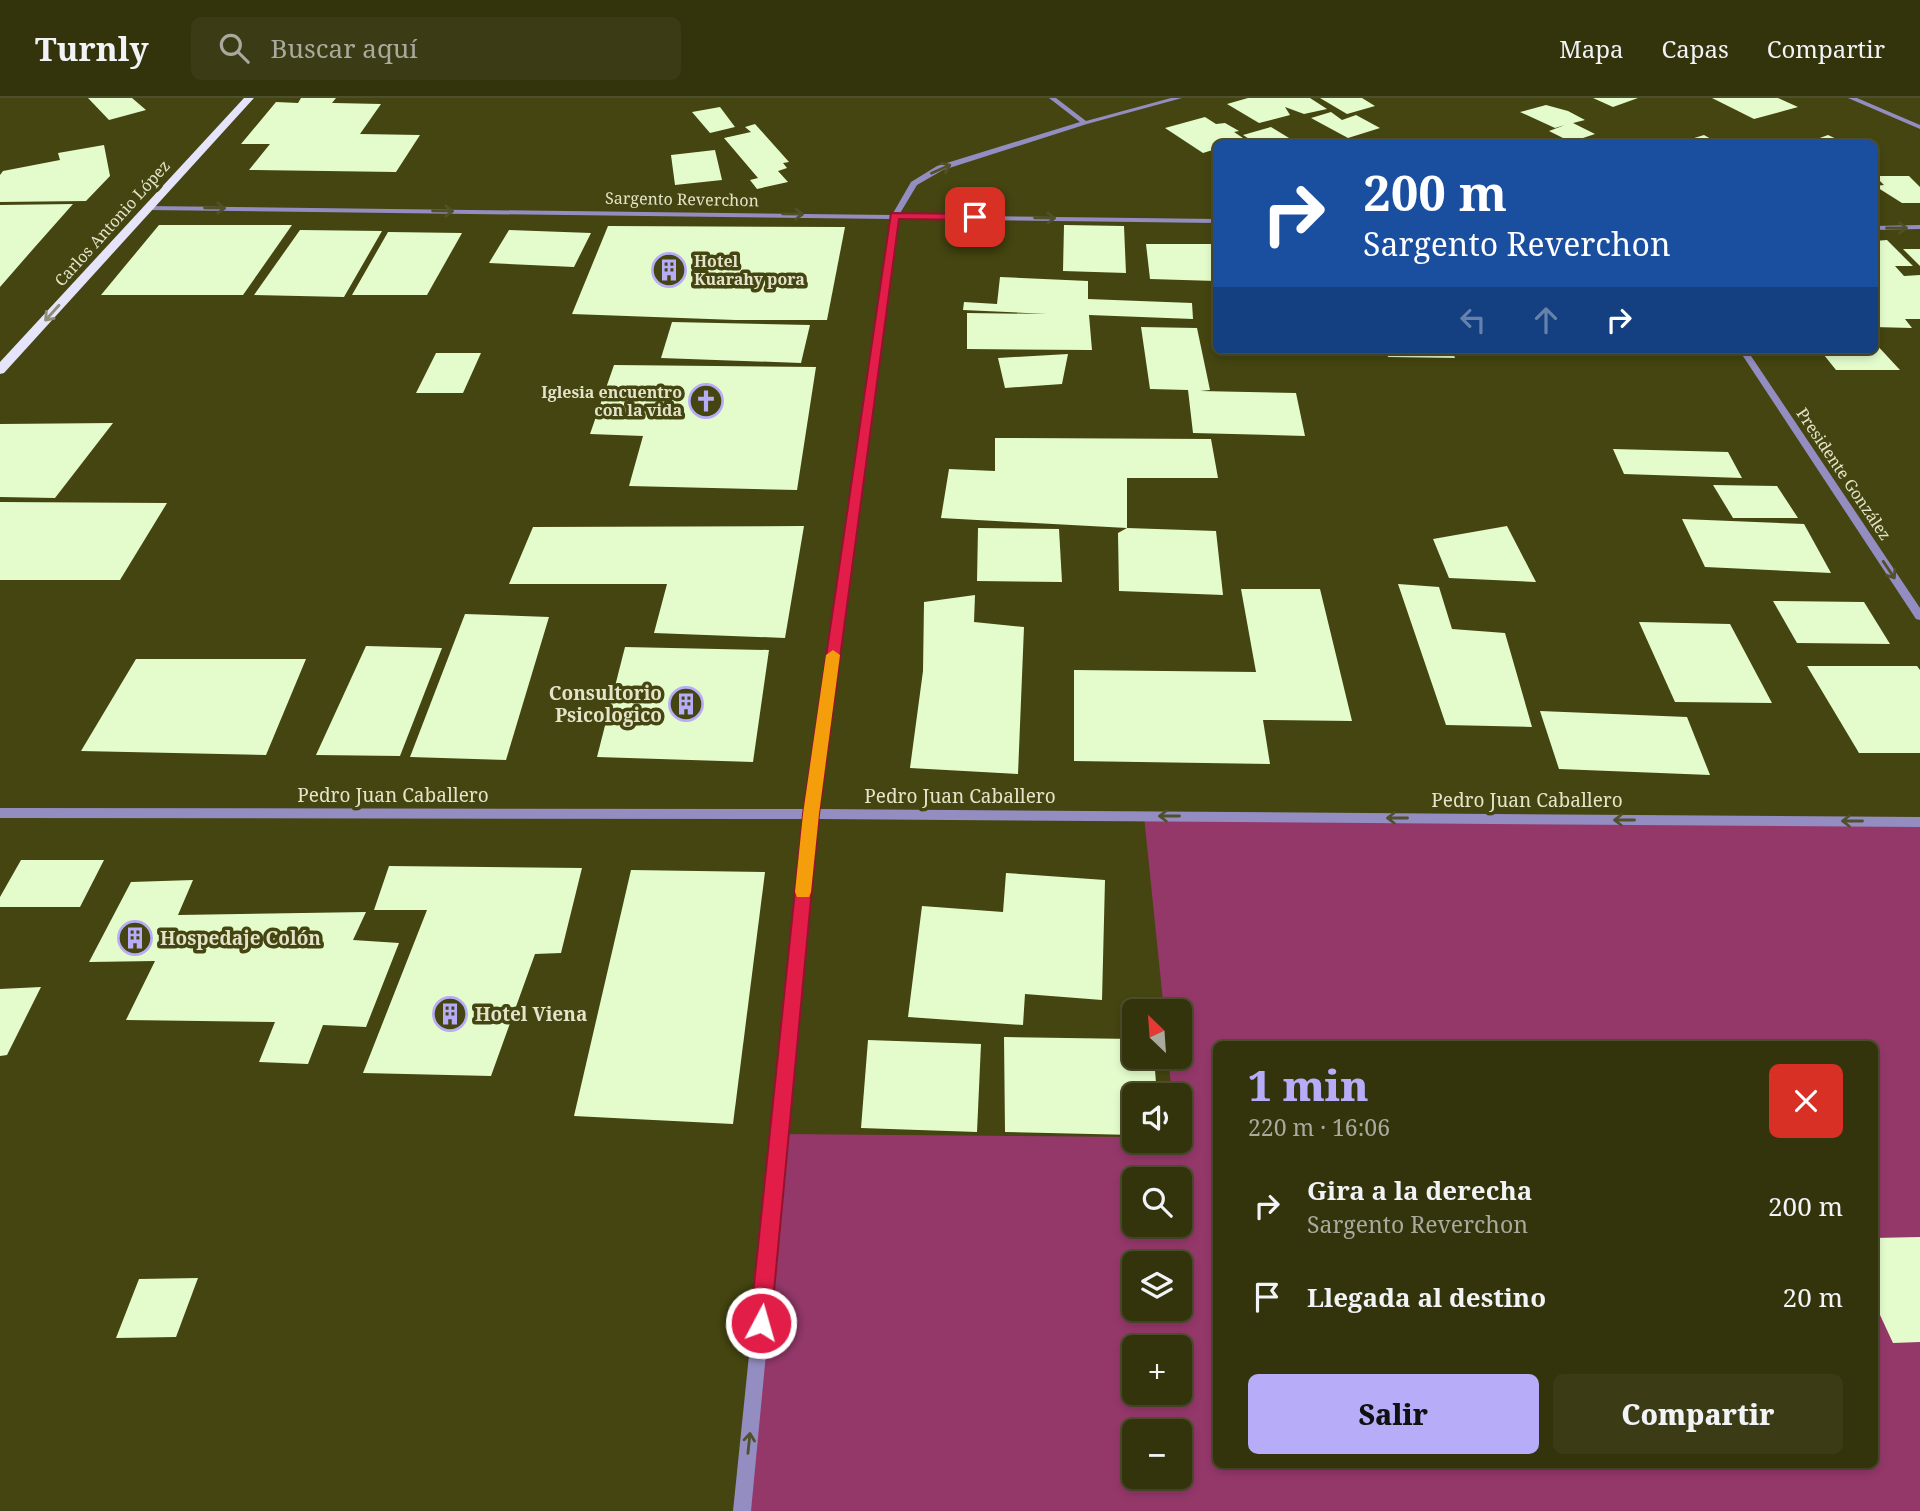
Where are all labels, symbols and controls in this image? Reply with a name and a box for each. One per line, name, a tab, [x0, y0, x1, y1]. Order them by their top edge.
search box	[191, 17, 681, 80]
text: Turnly	[35, 26, 149, 71]
icon: search	[215, 29, 253, 67]
text: Buscar aquí	[271, 30, 418, 66]
text: Mapa	[1559, 32, 1623, 65]
text: Capas	[1661, 32, 1729, 65]
text: Compartir	[1767, 32, 1885, 65]
street label: Carlos Antonio López	[49, 155, 175, 291]
text: 200 m	[1363, 159, 1507, 225]
one-way arrow	[930, 162, 951, 175]
icon: right	[1248, 168, 1339, 259]
street label: Sargento Reverchon	[605, 187, 759, 211]
pin	[945, 187, 1005, 247]
icon: arrive	[956, 198, 994, 236]
one-way arrow	[204, 201, 227, 215]
one-way arrow	[431, 204, 454, 218]
one-way arrow	[781, 208, 804, 221]
one-way arrow	[1033, 211, 1056, 225]
one-way arrow	[1885, 221, 1908, 235]
text: Sargento Reverchon	[1363, 222, 1671, 265]
place label: Hotel Kuarahy pora	[694, 250, 805, 290]
building icon: Hotel Kuarahy pora	[650, 251, 688, 289]
icon: left	[1454, 301, 1492, 339]
icon: ahead	[1527, 301, 1565, 339]
icon: right	[1600, 301, 1638, 339]
one-way arrow	[44, 303, 60, 321]
place label: Iglesia encuentro con la vida	[541, 381, 682, 421]
church icon: Iglesia encuentro con la vida	[687, 382, 725, 420]
street label: Presidente González	[1792, 404, 1896, 544]
one-way arrow	[1882, 560, 1897, 579]
place label: Consultorio Psicologico	[549, 680, 662, 728]
building icon: Consultorio Psicologico	[667, 685, 705, 723]
street label: Pedro Juan Caballero	[297, 782, 489, 808]
street label: Pedro Juan Caballero	[864, 783, 1056, 809]
street label: Pedro Juan Caballero	[1431, 787, 1623, 813]
one-way arrow	[1158, 809, 1181, 823]
one-way arrow	[1386, 811, 1409, 825]
one-way arrow	[1613, 813, 1636, 827]
one-way arrow	[1841, 814, 1864, 828]
building icon: Hospedaje Colón	[116, 919, 154, 957]
place label: Hospedaje Colón	[160, 925, 321, 951]
building icon: Hotel Viena	[431, 995, 469, 1033]
north arrow	[1122, 999, 1192, 1069]
map controls	[1122, 999, 1192, 1489]
place label: Hotel Viena	[475, 1001, 587, 1027]
text: 1 min	[1248, 1056, 1369, 1113]
button: close	[1769, 1064, 1843, 1138]
button: sound	[1122, 1083, 1192, 1153]
text: 220 m · 16:06	[1248, 1111, 1390, 1143]
button: search	[1122, 1167, 1192, 1237]
text: Gira a la derecha	[1307, 1172, 1532, 1208]
icon: right	[1248, 1187, 1286, 1225]
text: 200 m	[1768, 1188, 1843, 1224]
text: Sargento Reverchon	[1307, 1208, 1528, 1240]
button: layers	[1122, 1251, 1192, 1321]
icon: arrive	[1248, 1278, 1286, 1316]
text: Llegada al destino	[1307, 1279, 1546, 1315]
text: 20 m	[1783, 1279, 1843, 1315]
position arrow	[724, 1286, 798, 1360]
button: +	[1122, 1335, 1192, 1405]
button: Salir	[1248, 1374, 1539, 1454]
button: Compartir	[1553, 1374, 1843, 1454]
button: −	[1122, 1419, 1192, 1489]
one-way arrow	[742, 1432, 755, 1455]

